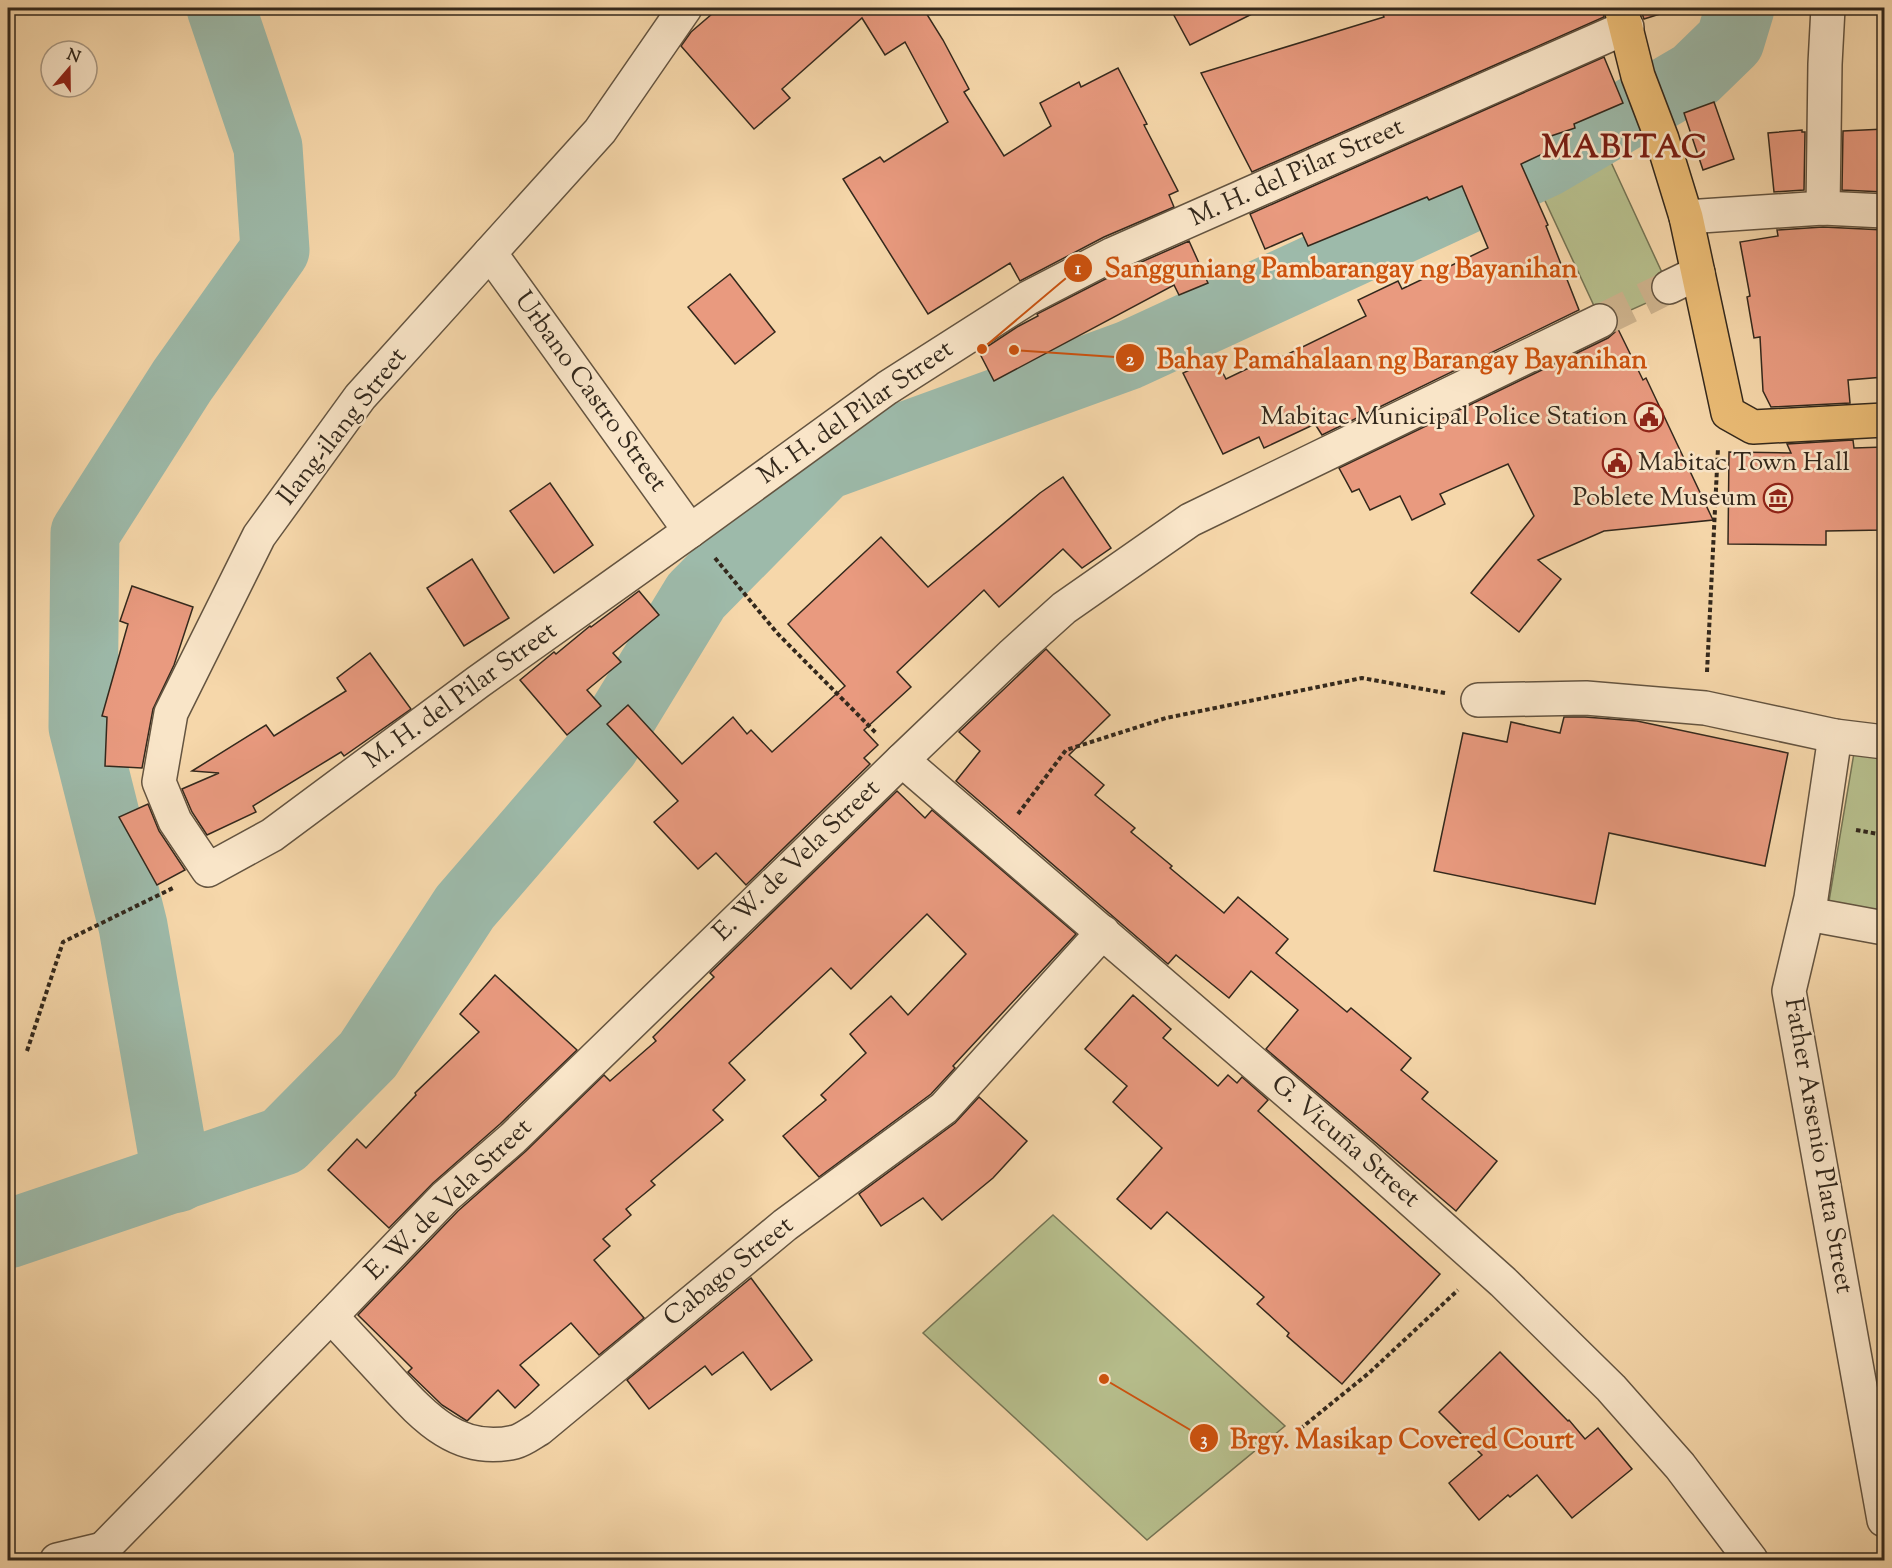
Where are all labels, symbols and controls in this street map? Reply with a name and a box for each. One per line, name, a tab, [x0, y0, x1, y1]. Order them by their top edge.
north arrow	[39, 39, 99, 99]
text: N	[63, 44, 83, 70]
street label: M. H. del Pilar Street	[1184, 109, 1410, 237]
district label: MABITAC	[1542, 126, 1708, 172]
callout: Sangguniang Pambarangay ng Bayanihan	[1063, 245, 1590, 290]
text: Sangguniang Pambarangay ng Bayanihan	[1104, 251, 1578, 290]
text: 1	[1075, 257, 1082, 283]
street label: Urbano Castro Street	[504, 284, 676, 500]
street label: M. H. del Pilar Street	[751, 332, 961, 494]
callout: Bahay Pamahalaan ng Barangay Bayanihan	[1115, 336, 1659, 381]
street label: Ilang-ilang Street	[270, 340, 417, 514]
text: Bahay Pamahalaan ng Barangay Bayanihan	[1157, 342, 1647, 381]
text: 2	[1126, 348, 1135, 374]
place label: Mabitac Municipal Police Station	[1260, 399, 1628, 436]
public building icon: Mabitac Municipal Police Station	[1633, 401, 1665, 433]
place label: Mabitac Town Hall	[1638, 445, 1850, 482]
public building icon: Mabitac Town Hall	[1601, 447, 1633, 479]
place label: Poblete Museum	[1573, 480, 1757, 517]
museum icon: Poblete Museum	[1762, 482, 1794, 514]
street label: M. H. del Pilar Street	[357, 613, 565, 779]
street label: E. W. de Vela Street	[705, 771, 889, 951]
street label: Father Arsenio Plata Street	[1774, 995, 1862, 1297]
street label: G. Vicuña Street	[1262, 1067, 1428, 1217]
street label: E. W. de Vela Street	[357, 1110, 541, 1290]
street label: Cabago Street	[656, 1208, 802, 1336]
callout: Brgy. Masikap Covered Court	[1189, 1416, 1586, 1461]
text: Brgy. Masikap Covered Court	[1230, 1422, 1575, 1461]
text: 3	[1200, 1428, 1208, 1454]

